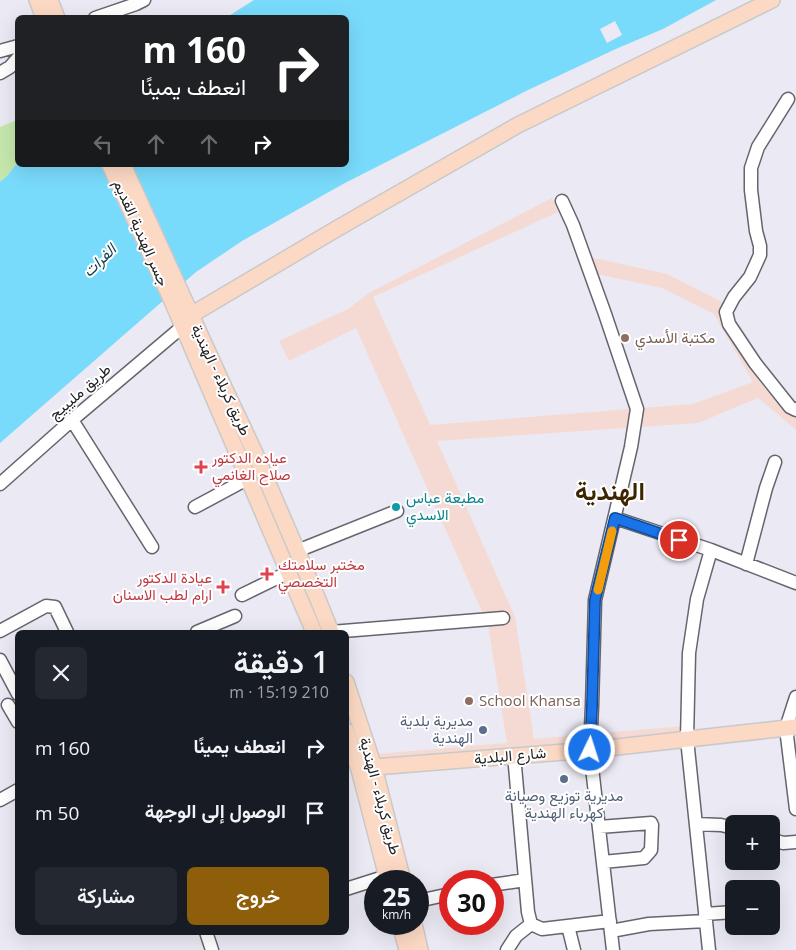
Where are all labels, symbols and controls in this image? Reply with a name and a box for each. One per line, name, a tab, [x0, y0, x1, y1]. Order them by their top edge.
text: 160 m	[142, 26, 246, 73]
icon: right	[264, 35, 329, 100]
text: انعطف يمينًا	[140, 71, 246, 101]
icon: left	[89, 130, 117, 158]
icon: ahead	[142, 130, 170, 158]
icon: ahead	[195, 130, 223, 158]
icon: right	[248, 130, 276, 158]
street label: جسر الهندية القديم	[109, 176, 174, 289]
water label: الفرات	[77, 237, 122, 281]
street label: طريق كربلاء - الهندية	[186, 321, 257, 439]
place label: مكتبة الأسدي	[635, 327, 715, 351]
marker: مكتبة الأسدي	[619, 332, 631, 344]
street label: طريق مليبيج	[44, 359, 116, 425]
place label: عياده الدكتور صلاح الغانمي	[211, 447, 291, 488]
marker: عياده الدكتور صلاح الغانمي	[194, 460, 208, 474]
district label: الهندية	[575, 473, 645, 507]
place label: مطبعة عباس الاسدي	[406, 487, 484, 528]
marker: مطبعة عباس الاسدي	[390, 501, 402, 513]
pin	[658, 519, 700, 561]
icon: arrive	[665, 526, 693, 554]
place label: مختبر سلامتك التخصصي	[278, 554, 365, 595]
place label: عيادة الدكتور ارام لطب الاسنان	[113, 567, 212, 605]
marker: مختبر سلامتك التخصصي	[260, 567, 274, 581]
marker: عيادة الدكتور ارام لطب الاسنان	[216, 580, 230, 594]
text: 1 دقيقة	[234, 641, 329, 682]
button: close	[35, 647, 87, 699]
text: 210 m · 15:19	[229, 681, 329, 703]
place label: School Khansa	[479, 690, 581, 710]
marker: School Khansa	[463, 695, 475, 707]
place label: مديرية بلدية الهندية	[400, 710, 473, 747]
position arrow	[563, 723, 615, 775]
marker: مديرية بلدية الهندية	[477, 724, 489, 736]
text: انعطف يمينًا	[193, 733, 286, 759]
icon: right	[301, 734, 329, 762]
text: 160 m	[35, 735, 90, 761]
street label: طريق كربلاء - الهندية	[355, 735, 406, 857]
street label: شارع البلدية	[473, 742, 547, 770]
marker: مديرية توزيع وصيانة كهرباء الهندية	[558, 773, 570, 785]
place label: مديرية توزيع وصيانة كهرباء الهندية	[505, 785, 623, 822]
text: الوصول إلى الوجهة	[145, 798, 286, 824]
icon: arrive	[301, 799, 329, 827]
text: 50 m	[35, 800, 79, 826]
map controls	[725, 815, 780, 935]
button: +	[725, 815, 780, 870]
button: مشاركة	[35, 867, 177, 925]
button: خروج	[187, 867, 329, 925]
speed limit sign: 30	[439, 870, 504, 935]
text: 25	[382, 879, 411, 913]
button: −	[725, 880, 780, 935]
text: km/h	[382, 906, 411, 923]

